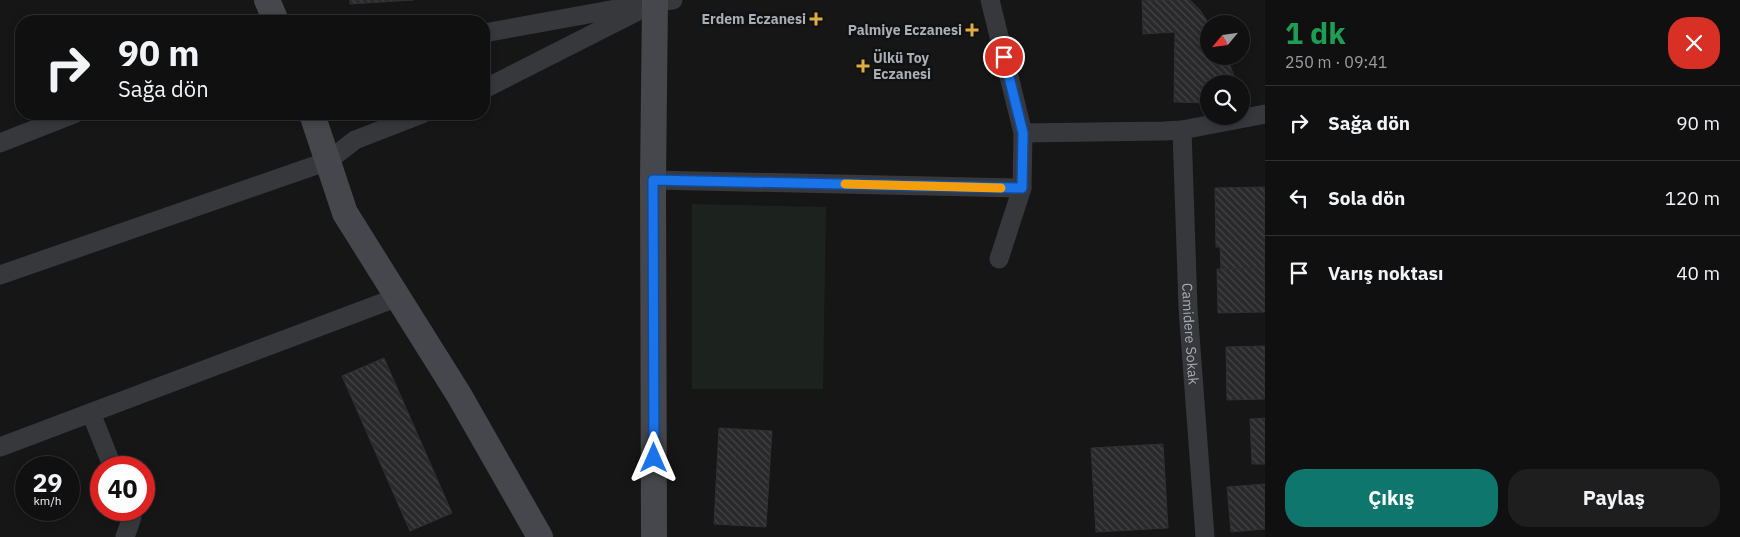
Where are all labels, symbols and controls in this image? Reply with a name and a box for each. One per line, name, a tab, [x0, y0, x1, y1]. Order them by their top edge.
place label: Erdem Eczanesi	[702, 10, 806, 28]
marker: Erdem Eczanesi	[810, 13, 822, 25]
text: 1 dk	[1285, 13, 1346, 52]
north arrow	[1200, 15, 1250, 65]
map controls	[1200, 15, 1250, 125]
button: close	[1668, 17, 1720, 69]
place label: Palmiye Eczanesi	[848, 21, 962, 39]
marker: Palmiye Eczanesi	[966, 24, 978, 36]
text: 90 m	[118, 30, 200, 76]
icon: right	[35, 35, 100, 100]
pin	[983, 36, 1025, 78]
icon: arrive	[990, 43, 1018, 71]
place label: Ülkü Toy Eczanesi	[873, 49, 931, 83]
text: 250 m · 09:41	[1285, 52, 1387, 72]
marker: Ülkü Toy Eczanesi	[857, 60, 869, 72]
text: Sağa dön	[118, 74, 209, 103]
button: search	[1200, 75, 1250, 125]
icon: right	[1285, 109, 1313, 137]
text: Sağa dön	[1328, 111, 1410, 135]
text: 90 m	[1676, 111, 1720, 135]
icon: left	[1285, 184, 1313, 212]
text: Sola dön	[1328, 186, 1405, 210]
text: 120 m	[1665, 186, 1720, 210]
icon: arrive	[1285, 259, 1313, 287]
text: Varış noktası	[1328, 261, 1443, 285]
text: 40 m	[1676, 261, 1720, 285]
street label: Camidere Sokak	[1178, 283, 1203, 386]
position arrow	[627, 431, 679, 483]
speed limit sign: 40	[90, 456, 155, 521]
text: 29	[32, 466, 63, 499]
button: Çıkış	[1285, 469, 1498, 527]
button: Paylaş	[1508, 469, 1720, 527]
text: km/h	[33, 493, 62, 508]

